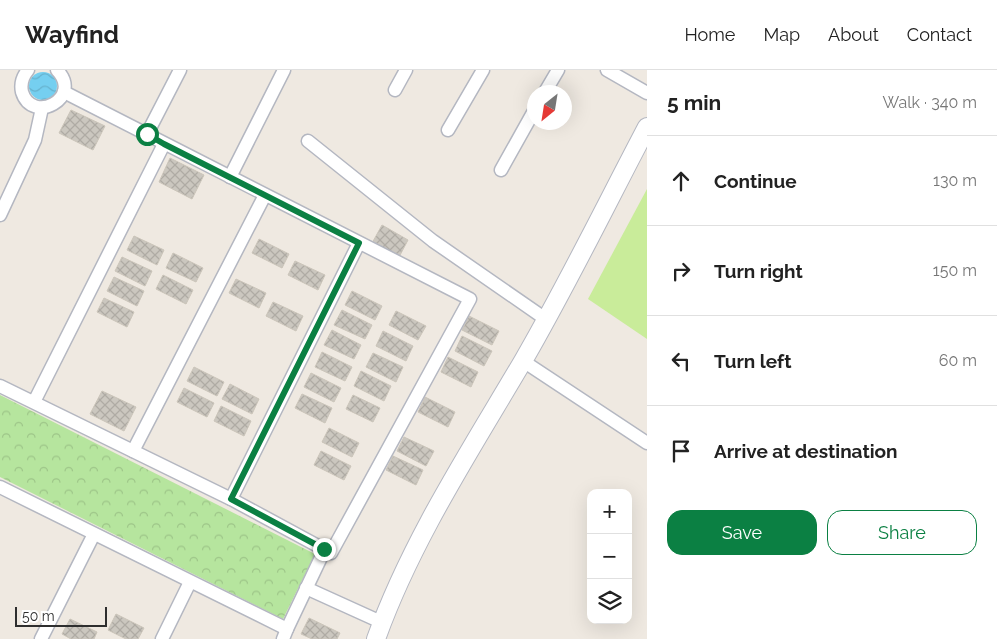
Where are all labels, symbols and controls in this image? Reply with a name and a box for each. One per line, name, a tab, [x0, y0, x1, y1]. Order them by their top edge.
text: Wayfind	[25, 20, 119, 49]
text: Home	[684, 24, 735, 45]
text: Map	[763, 24, 800, 45]
text: About	[828, 24, 879, 45]
text: Contact	[907, 24, 972, 45]
north arrow	[527, 85, 572, 130]
text: 5 min	[667, 90, 721, 115]
text: Walk · 340 m	[883, 93, 977, 112]
route start	[136, 123, 159, 146]
icon: ahead	[667, 167, 695, 195]
text: Continue	[714, 170, 797, 192]
text: 130 m	[933, 171, 977, 190]
icon: right	[667, 257, 695, 285]
text: Turn right	[714, 260, 803, 282]
text: 150 m	[933, 261, 977, 280]
icon: left	[667, 347, 695, 375]
text: Turn left	[714, 350, 791, 372]
text: 60 m	[939, 351, 977, 370]
icon: arrive	[667, 437, 695, 465]
text: Arrive at destination	[714, 440, 898, 462]
map controls	[587, 489, 632, 624]
button: +	[587, 489, 632, 534]
button: Save	[667, 510, 817, 555]
button: Share	[827, 510, 977, 555]
button: −	[587, 534, 632, 579]
route end	[313, 538, 336, 561]
button: layers	[587, 579, 632, 624]
scale bar	[15, 604, 108, 627]
text: 50 m	[22, 608, 55, 624]

